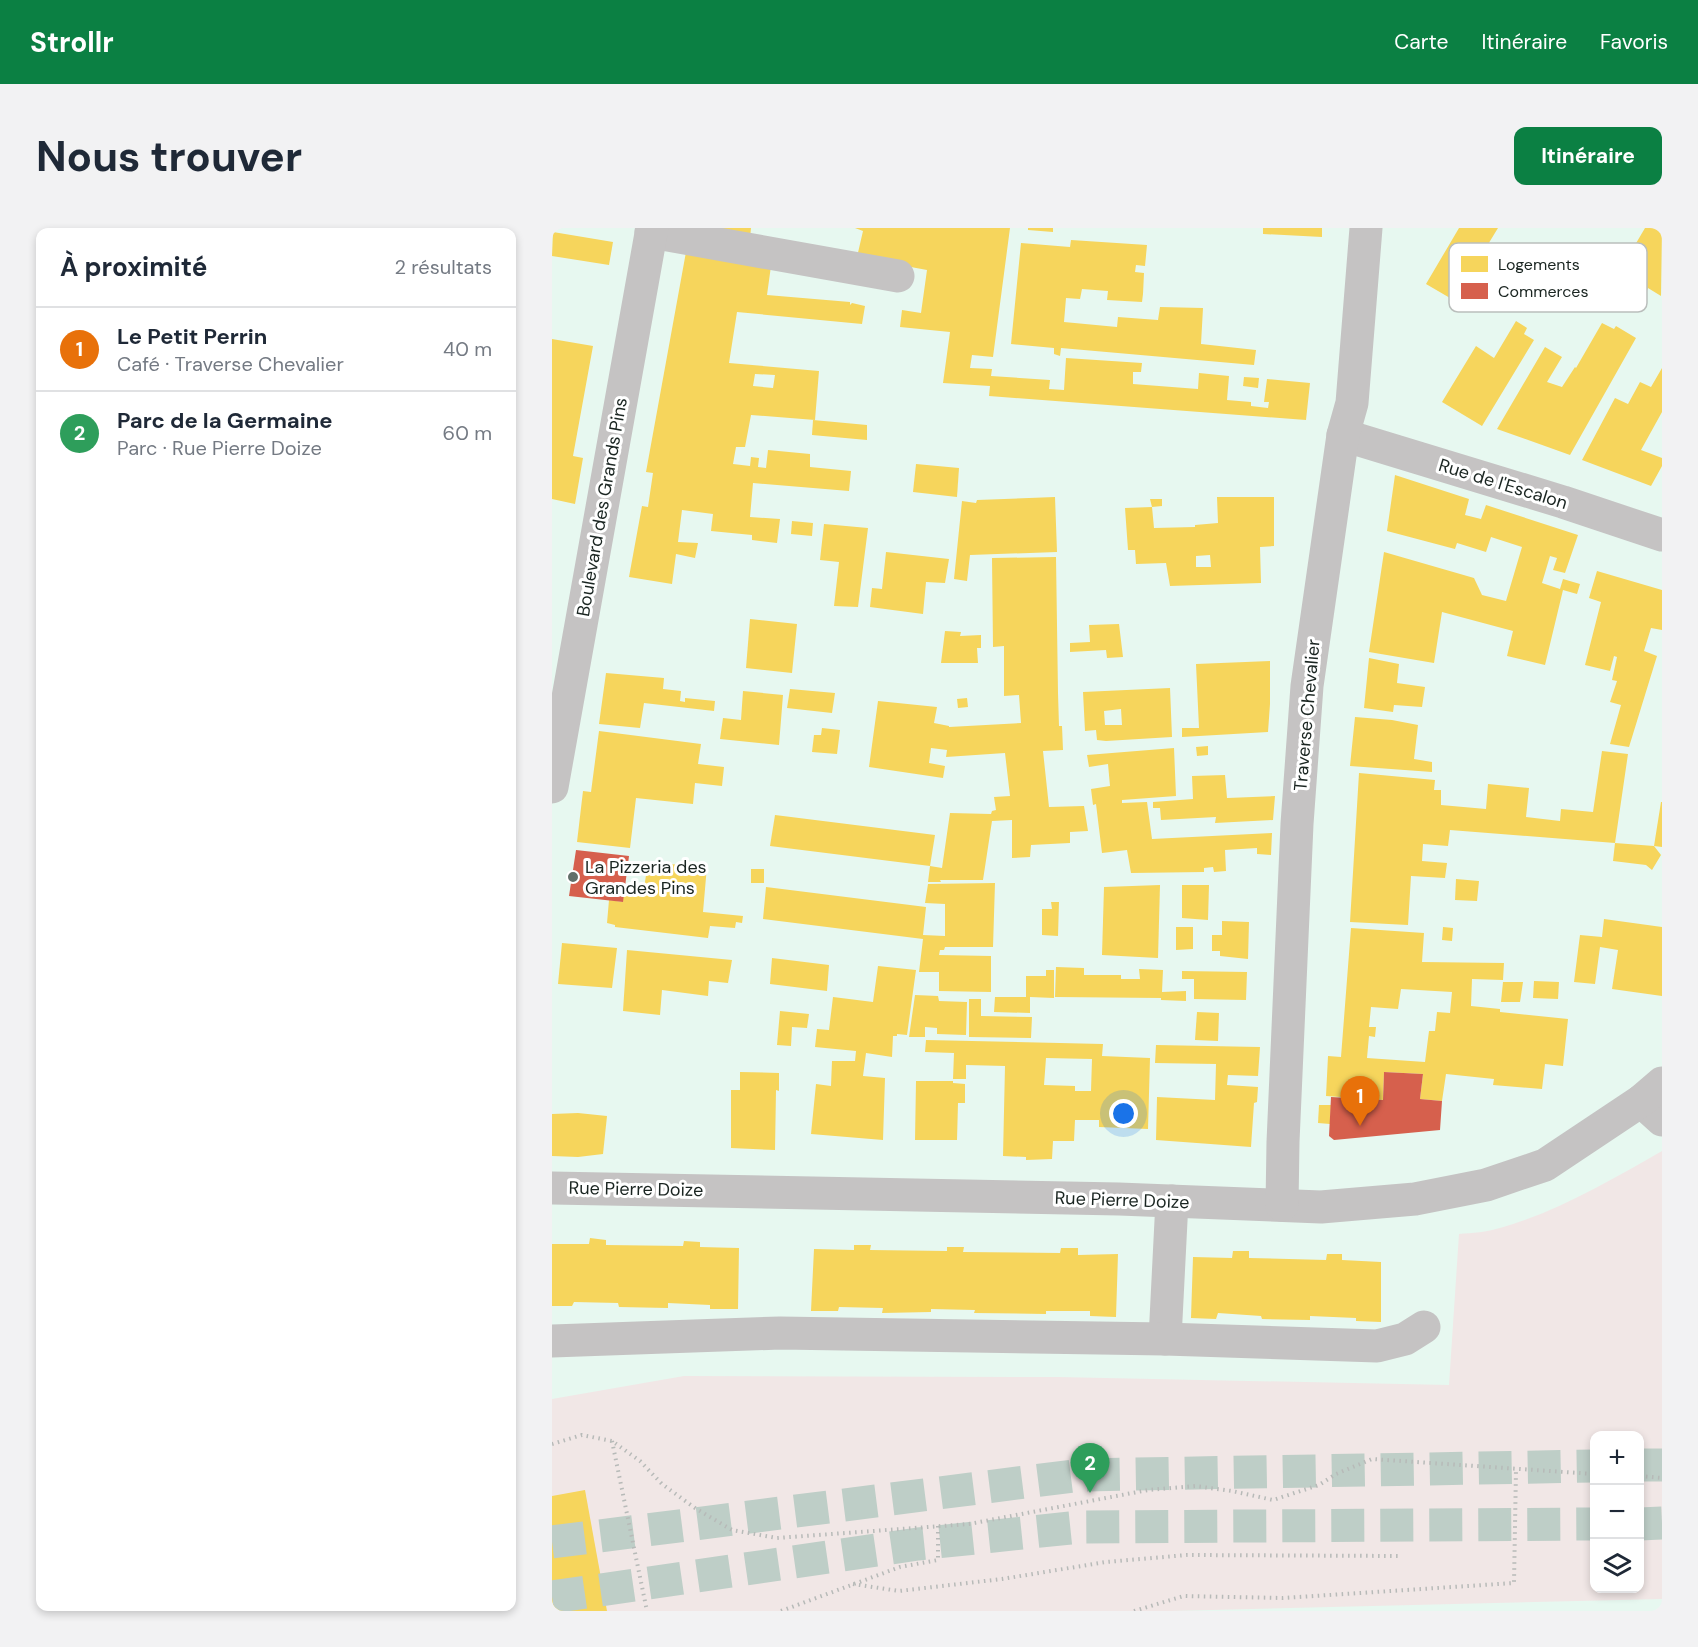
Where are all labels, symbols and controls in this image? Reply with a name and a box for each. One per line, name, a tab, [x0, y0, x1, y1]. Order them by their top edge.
text: Strollr	[30, 24, 114, 61]
text: Carte	[1394, 28, 1448, 56]
text: Itinéraire	[1481, 28, 1567, 56]
text: Favoris	[1600, 28, 1668, 56]
button: Itinéraire	[1514, 127, 1662, 185]
text: Nous trouver	[36, 129, 302, 184]
legend	[1449, 243, 1647, 312]
text: À proximité	[60, 250, 207, 284]
text: 2 résultats	[395, 254, 492, 280]
text: Logements	[1498, 254, 1580, 275]
text: Commerces	[1498, 281, 1588, 302]
text: Le Petit Perrin	[117, 322, 267, 351]
text: 1	[76, 336, 83, 362]
text: 40 m	[443, 336, 492, 362]
text: Café · Traverse Chevalier	[117, 351, 344, 377]
street label: Boulevard des Grands Pins	[571, 396, 633, 618]
text: Parc de la Germaine	[117, 406, 333, 435]
text: 2	[74, 420, 85, 446]
text: 60 m	[443, 420, 492, 446]
text: Parc · Rue Pierre Doize	[117, 435, 322, 461]
street label: Rue de l'Escalon	[1436, 453, 1570, 515]
street label: Traverse Chevalier	[1288, 638, 1326, 792]
place label: La Pizzeria des Grandes Pins	[585, 855, 707, 900]
marker: La Pizzeria des Grandes Pins	[566, 870, 580, 884]
pin: 1	[1340, 1076, 1380, 1126]
your location	[1109, 1099, 1138, 1128]
street label: Rue Pierre Doize	[568, 1176, 704, 1202]
street label: Rue Pierre Doize	[1054, 1186, 1190, 1214]
map controls	[1590, 1431, 1644, 1593]
button: +	[1590, 1431, 1644, 1485]
pin: 2	[1070, 1444, 1110, 1493]
button: −	[1590, 1485, 1644, 1539]
button: layers	[1590, 1539, 1644, 1593]

